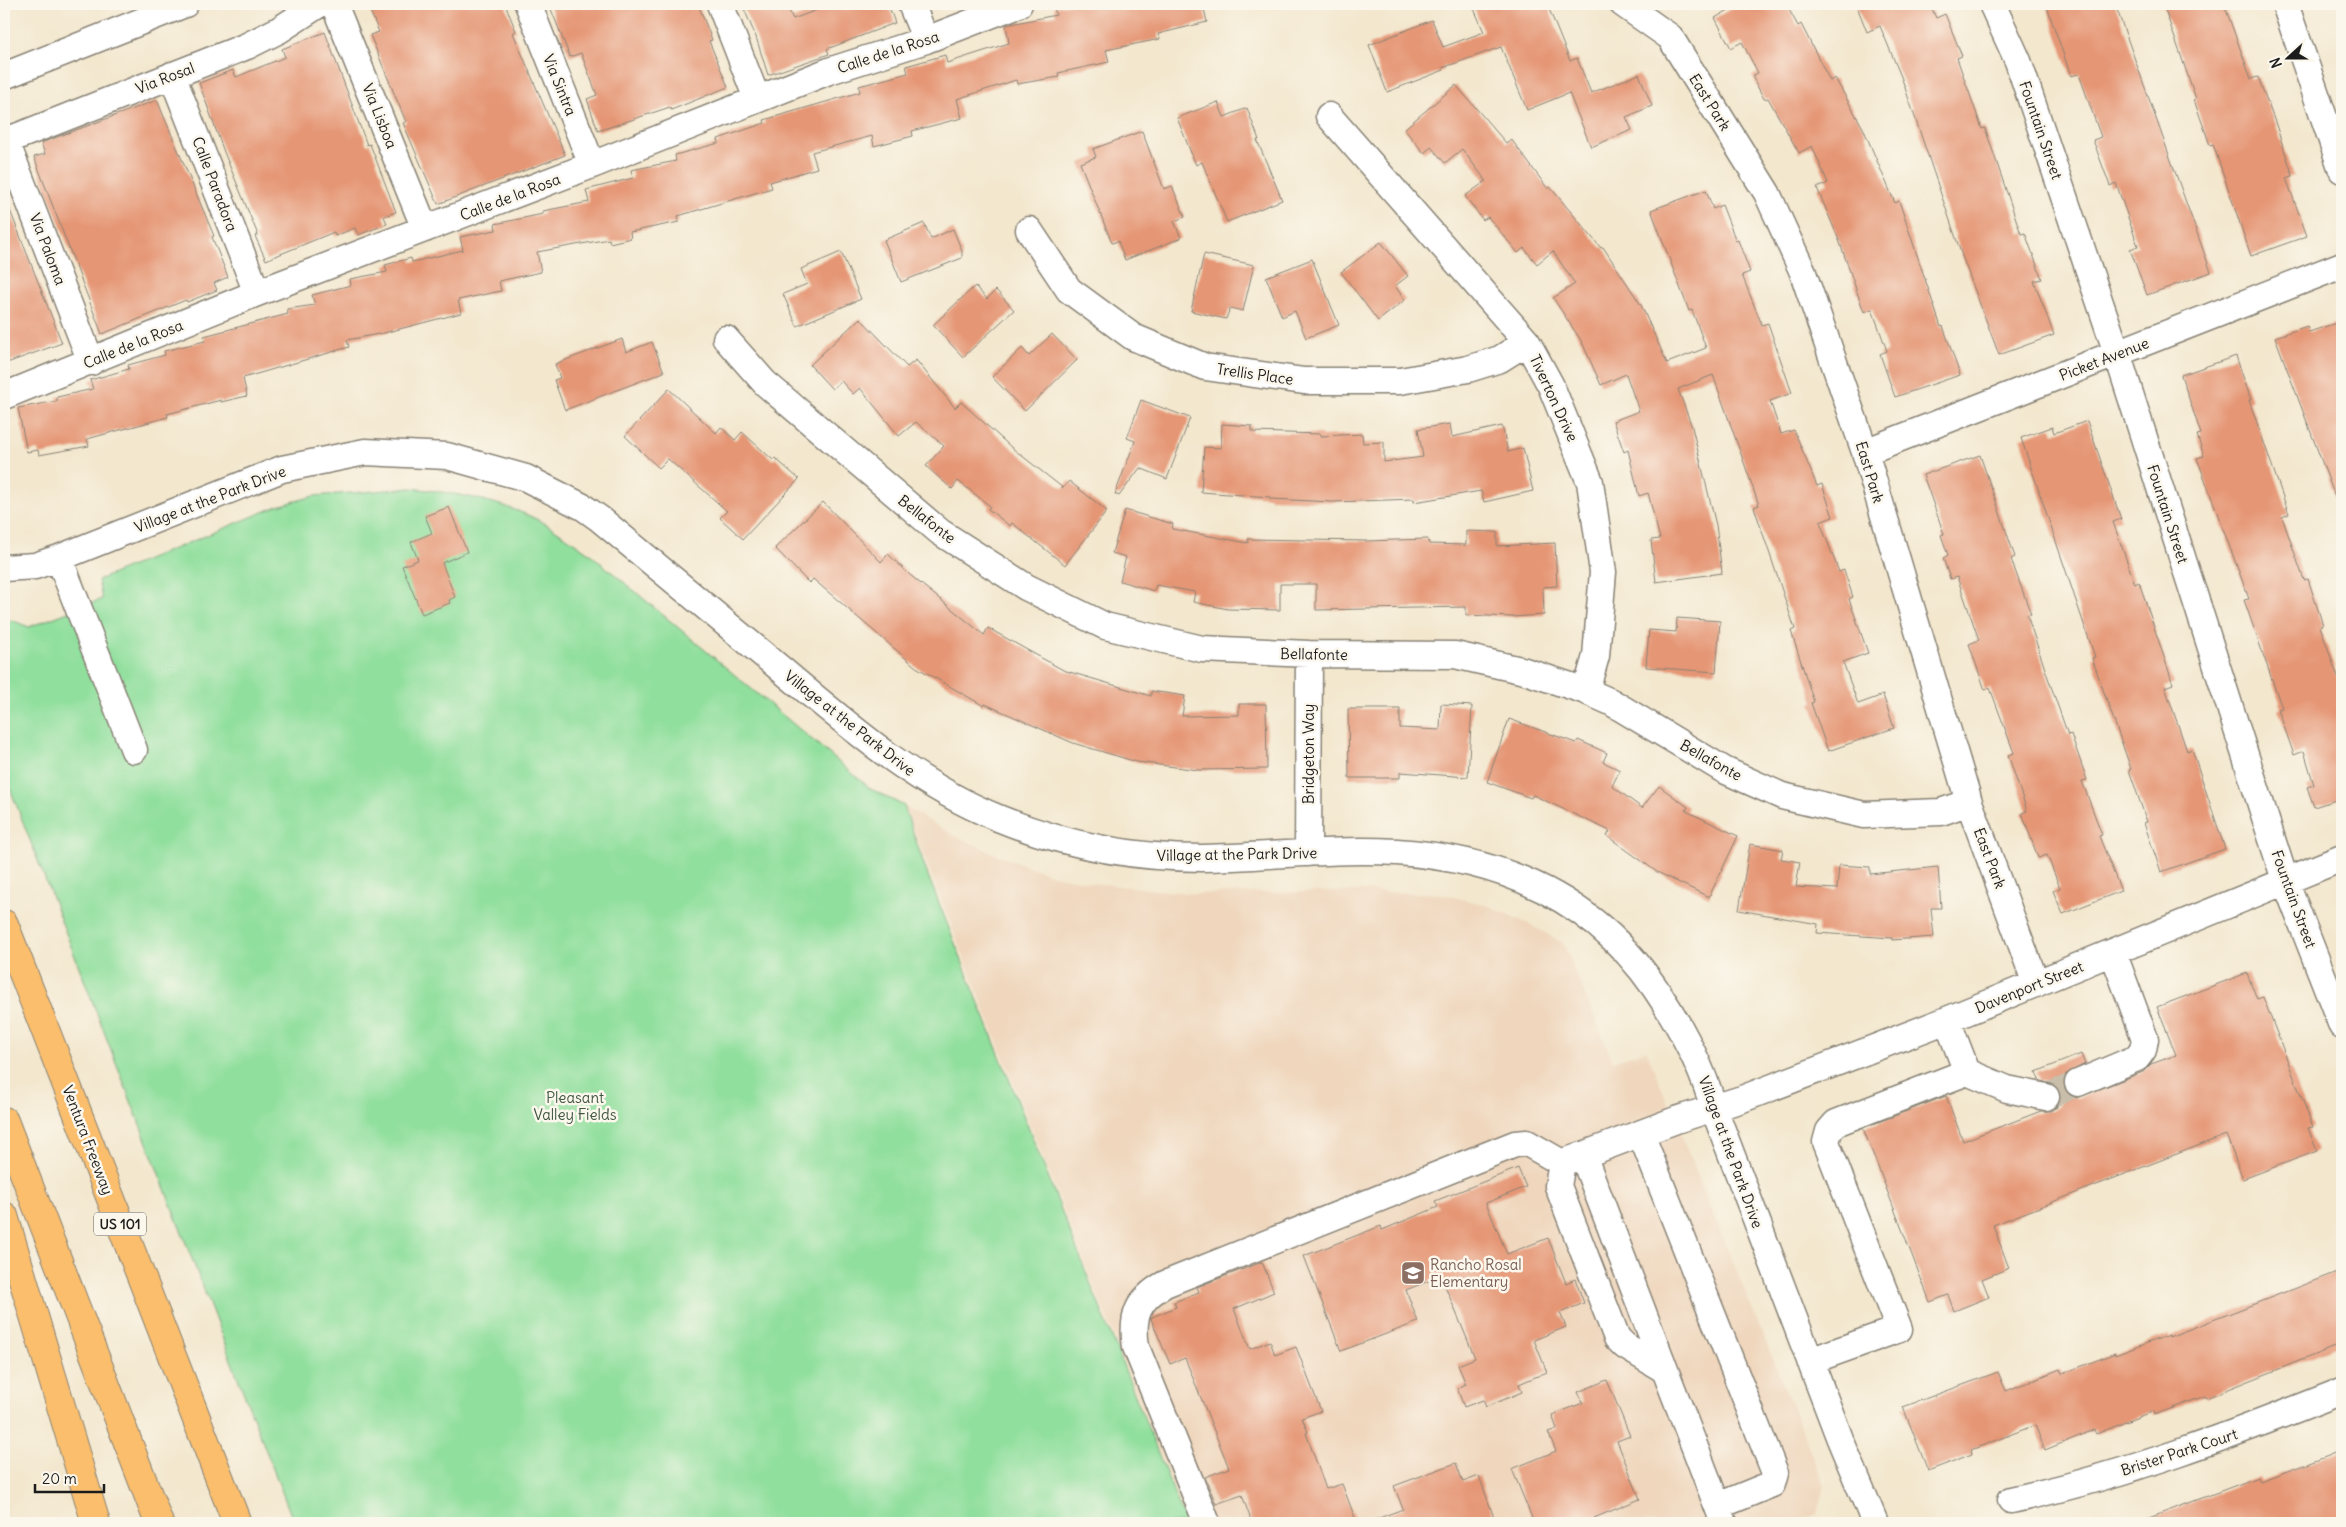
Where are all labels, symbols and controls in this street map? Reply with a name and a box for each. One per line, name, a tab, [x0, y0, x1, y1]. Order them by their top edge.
street label: Calle de la Rosa	[835, 26, 942, 77]
north arrow	[2264, 32, 2314, 82]
street label: Via Sintra	[539, 51, 581, 119]
text: N	[2266, 55, 2286, 70]
street label: Via Rosal	[133, 58, 197, 98]
street label: East Park	[1685, 70, 1735, 134]
street label: Fountain Street	[2015, 78, 2067, 182]
street label: Via Lisboa	[358, 81, 402, 152]
street label: Calle Paradora	[188, 134, 242, 235]
street label: Calle de la Rosa	[457, 169, 563, 225]
street label: Via Paloma	[26, 210, 71, 288]
street label: Calle de la Rosa	[80, 315, 186, 373]
street label: Picket Avenue	[2056, 333, 2152, 385]
street label: Tiverton Drive	[1526, 351, 1582, 445]
street label: Trellis Place	[1215, 359, 1295, 389]
street label: East Park	[1852, 439, 1888, 506]
street label: Village at the Park Drive	[132, 461, 288, 537]
street label: Fountain Street	[2143, 462, 2193, 566]
street label: Bellafonte	[894, 491, 960, 547]
street label: Bellafonte	[1280, 644, 1348, 664]
street label: Village at the Park Drive	[781, 666, 919, 780]
street label: Bridgeton Way	[1299, 704, 1318, 804]
street label: Bellafonte	[1677, 735, 1745, 785]
street label: East Park	[1970, 825, 2010, 891]
street label: Village at the Park Drive	[1157, 843, 1317, 865]
street label: Fountain Street	[2267, 847, 2321, 951]
street label: Davenport Street	[1972, 957, 2086, 1017]
street label: Village at the Park Drive	[1695, 1073, 1767, 1231]
street label: Ventura Freeway	[58, 1083, 118, 1197]
park label: Pleasant Valley Fields	[533, 1088, 617, 1124]
road number: US 101	[94, 1212, 146, 1236]
place label: Rancho Rosal Elementary	[1430, 1255, 1522, 1291]
school or university icon: Rancho Rosal Elementary	[1400, 1260, 1426, 1286]
street label: Brister Park Court	[2118, 1424, 2240, 1480]
scale bar	[35, 1462, 104, 1494]
text: 20 m	[42, 1469, 77, 1488]

